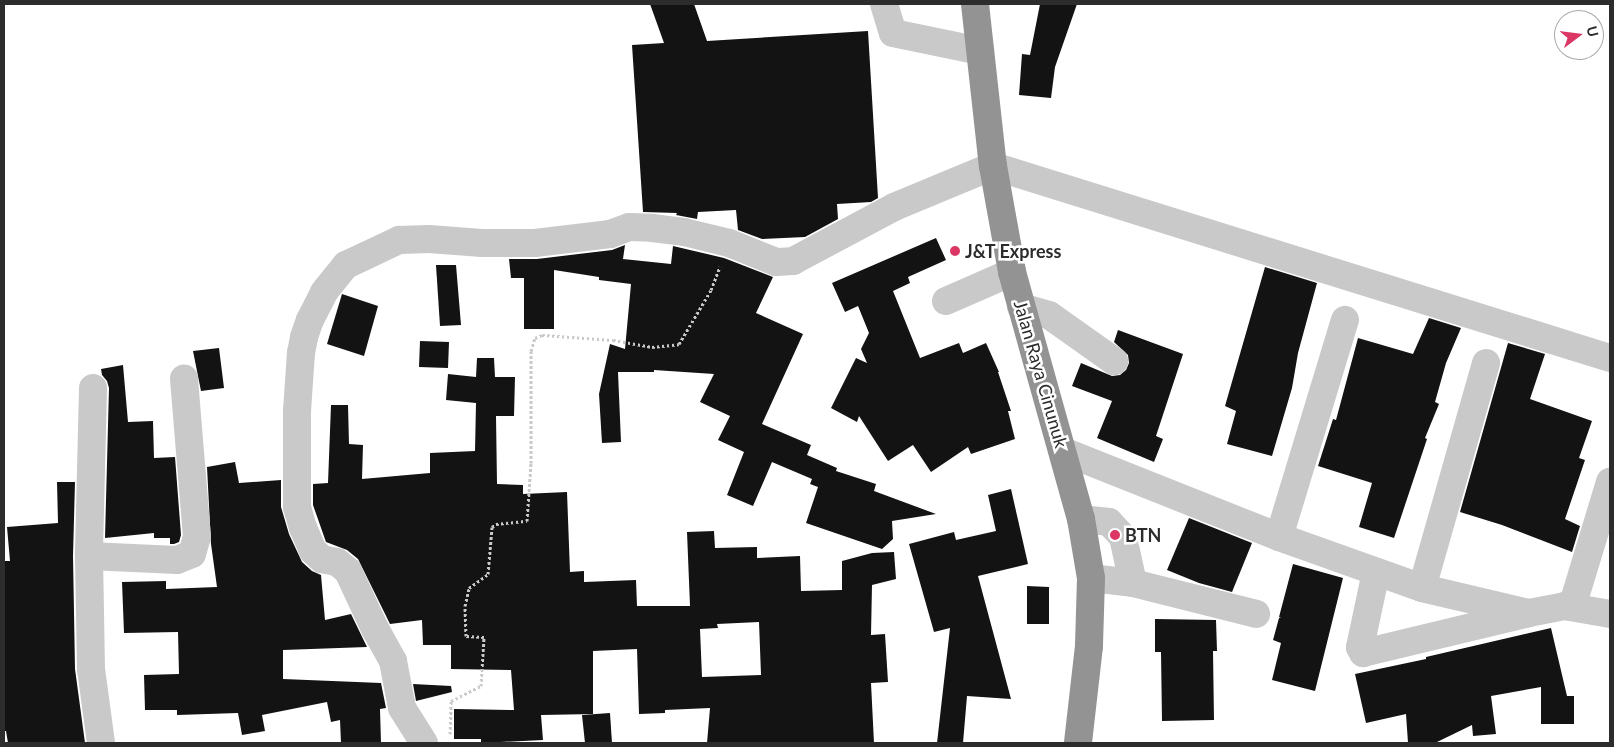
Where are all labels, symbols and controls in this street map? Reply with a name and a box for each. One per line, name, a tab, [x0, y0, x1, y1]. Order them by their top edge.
north arrow	[1554, 10, 1604, 60]
text: U	[1583, 24, 1603, 38]
place label: J&T Express	[965, 240, 1062, 262]
marker: J&T Express	[949, 245, 961, 257]
street label: Jalan Raya Cinunuk	[1010, 298, 1072, 450]
place label: BTN	[1125, 524, 1161, 546]
marker: BTN	[1109, 529, 1121, 541]

